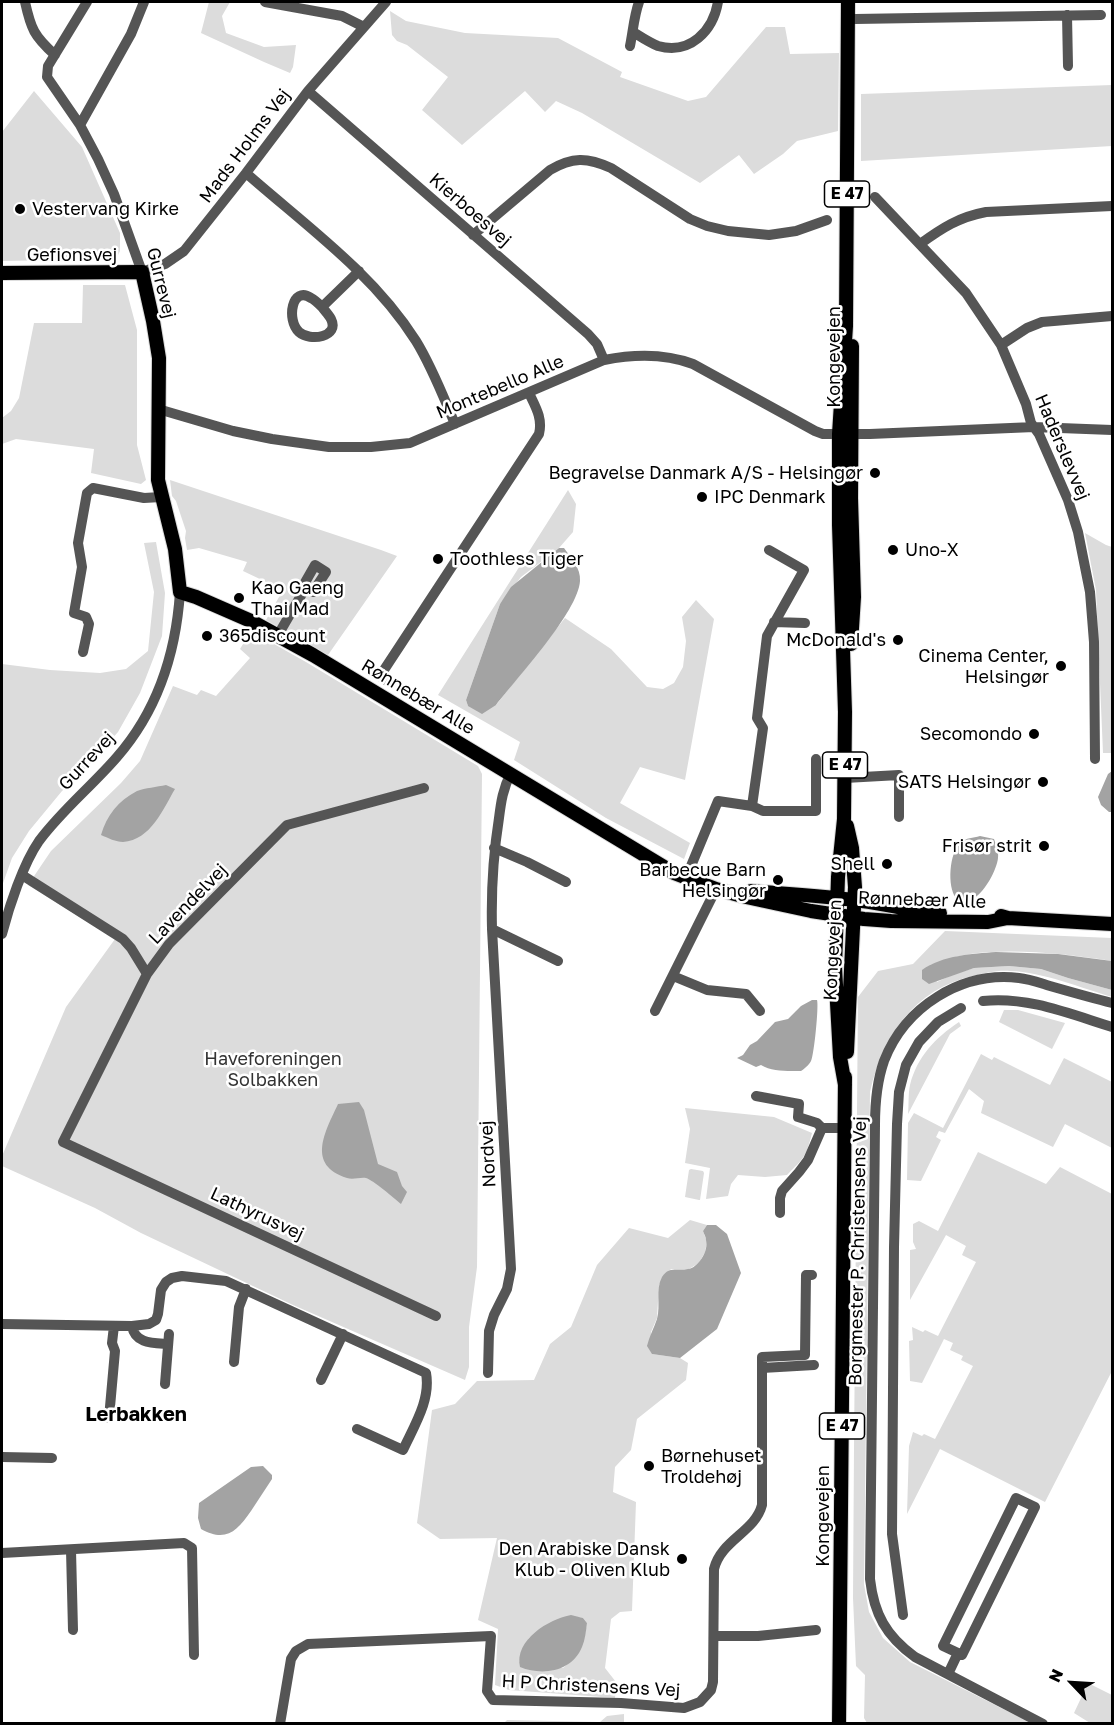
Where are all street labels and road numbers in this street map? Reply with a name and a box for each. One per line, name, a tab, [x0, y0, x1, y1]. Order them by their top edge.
street label: Mads Holms Vej	[195, 85, 295, 207]
street label: Kierboesvej	[425, 169, 515, 251]
road number: E 47	[824, 181, 870, 207]
street label: Gefionsvej	[27, 244, 117, 266]
street label: Gurrevej	[142, 245, 180, 321]
street label: Kongevejen	[823, 306, 845, 408]
street label: Montebello Alle	[433, 350, 567, 424]
street label: Haderslevvej	[1030, 391, 1094, 503]
street label: Rønnebær Alle	[357, 655, 479, 739]
street label: Gurrevej	[54, 727, 120, 795]
road number: E 47	[822, 752, 868, 778]
street label: Lavendelvej	[144, 859, 232, 949]
street label: Rønnebær Alle	[857, 887, 987, 913]
street label: Kongevejen	[820, 899, 846, 1001]
street label: Borgmester P. Christensens Vej	[845, 1116, 871, 1386]
street label: Nordvej	[475, 1120, 501, 1188]
street label: Lathyrusvej	[207, 1183, 307, 1245]
road number: E 47	[820, 1413, 864, 1439]
street label: Kongevejen	[812, 1465, 834, 1567]
street label: H P Christensens Vej	[501, 1671, 681, 1701]

